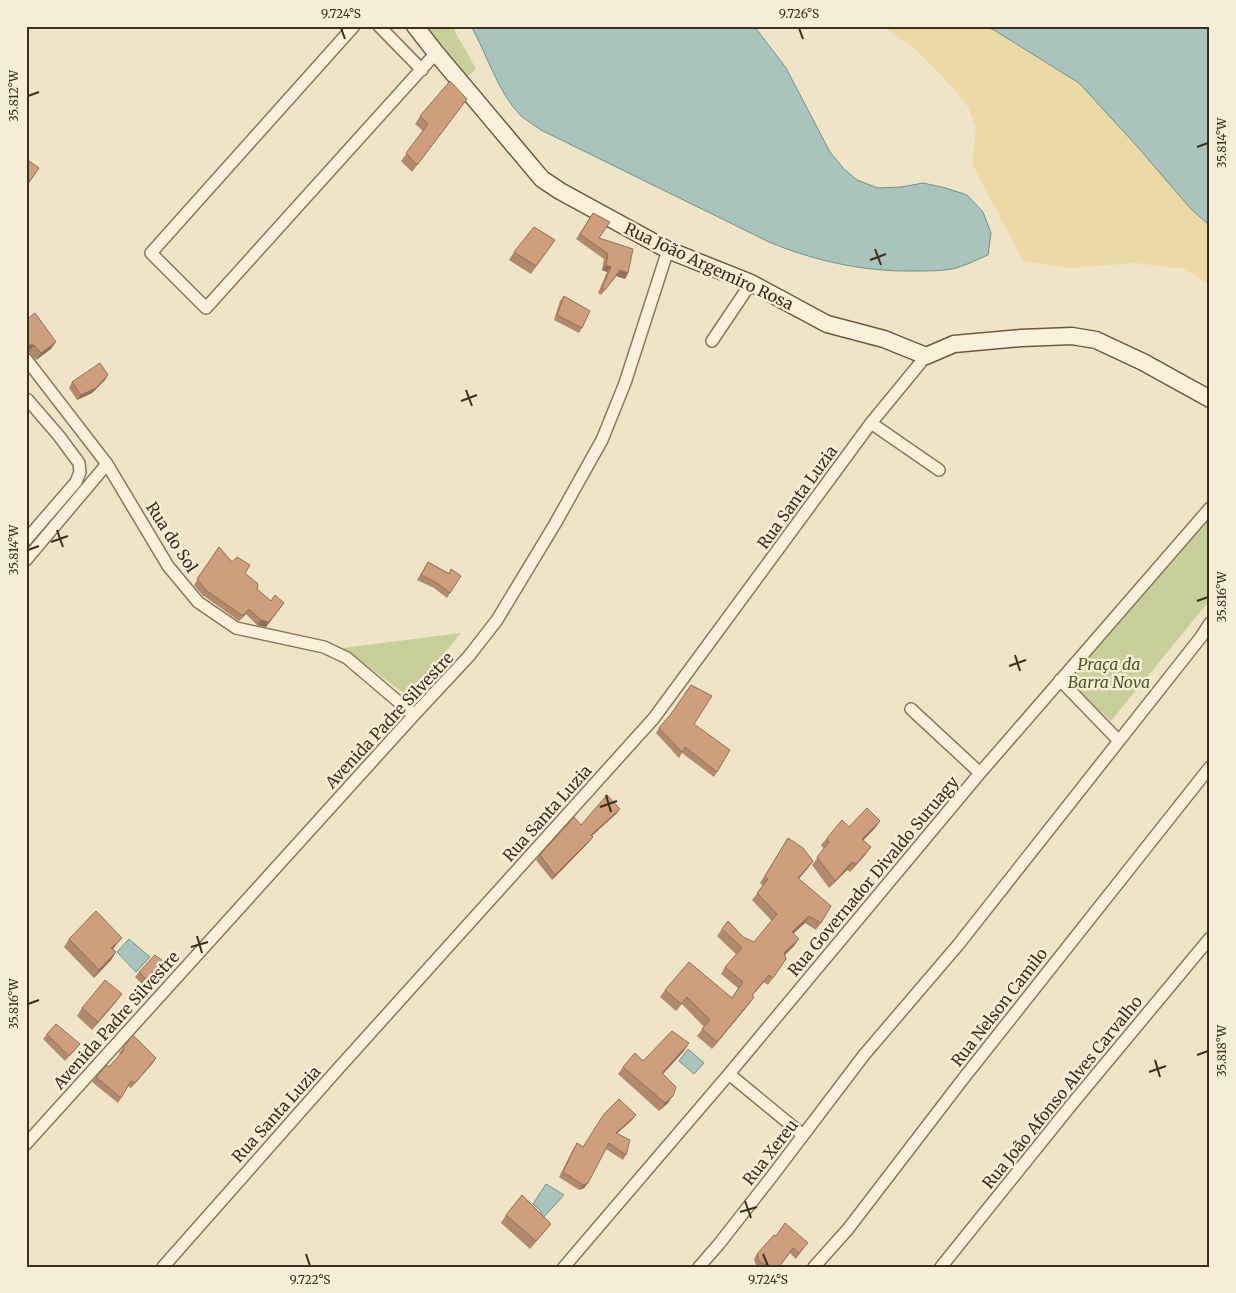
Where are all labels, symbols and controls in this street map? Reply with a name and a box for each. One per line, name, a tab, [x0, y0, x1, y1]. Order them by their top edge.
text: 9.724°S	[321, 6, 361, 21]
text: 9.726°S	[779, 6, 819, 21]
text: 35.812°W	[6, 69, 21, 122]
text: 35.814°W	[1214, 117, 1229, 168]
street label: Rua João Argemiro Rosa	[621, 218, 797, 314]
street label: Rua Santa Luzia	[753, 441, 841, 553]
street label: Rua do Sol	[142, 498, 202, 576]
text: 35.814°W	[6, 524, 21, 575]
text: 35.816°W	[1214, 570, 1229, 623]
street label: Avenida Padre Silvestre	[320, 648, 457, 793]
park label: Praça da Barra Nova	[1068, 654, 1150, 692]
street label: Rua Santa Luzia	[498, 760, 596, 865]
street label: Rua Governador Divaldo Suruagy	[783, 771, 963, 980]
street label: Rua Nelson Camilo	[947, 944, 1051, 1070]
street label: Avenida Padre Silvestre	[48, 947, 183, 1094]
text: 35.816°W	[6, 977, 21, 1030]
street label: Rua João Afonso Alves Carvalho	[978, 991, 1146, 1193]
text: 35.818°W	[1214, 1024, 1229, 1077]
street label: Rua Santa Luzia	[227, 1061, 325, 1166]
street label: Rua Xereu	[738, 1115, 802, 1189]
text: 9.722°S	[290, 1272, 330, 1287]
text: 9.724°S	[748, 1272, 788, 1287]

